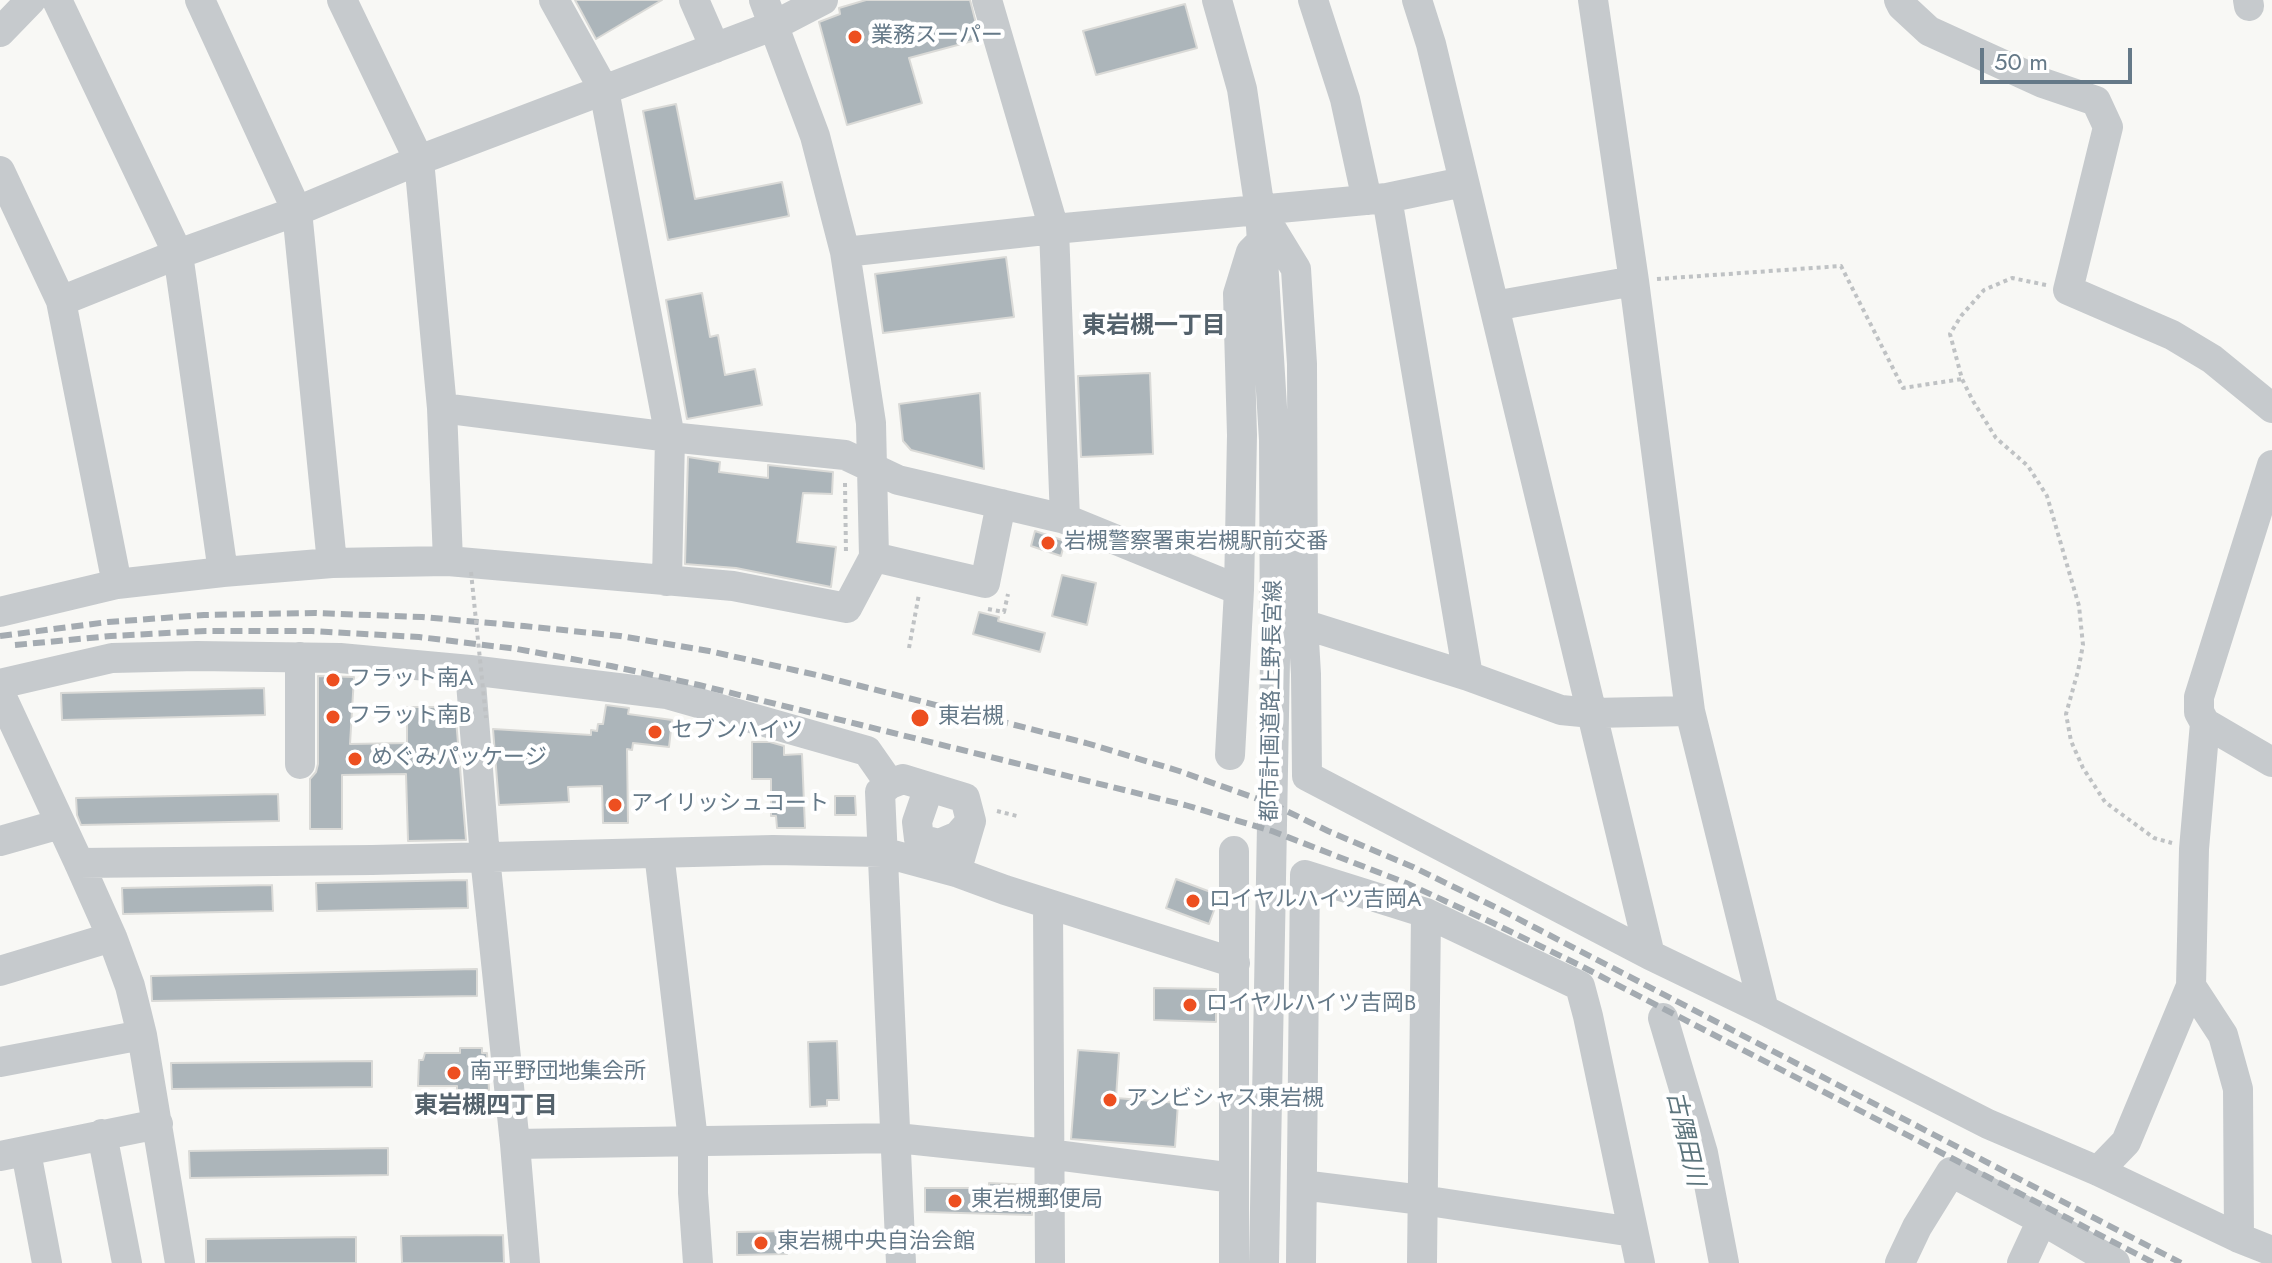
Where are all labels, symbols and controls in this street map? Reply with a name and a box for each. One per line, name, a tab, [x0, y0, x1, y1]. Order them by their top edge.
place label: 業務スーパー	[871, 24, 1003, 50]
marker: 業務スーパー	[846, 28, 864, 46]
scale bar	[1984, 32, 2136, 82]
text: 50 m	[1994, 44, 2048, 79]
district label: 東岩槻一丁目	[1082, 313, 1226, 341]
place label: 岩槻警察署東岩槻駅前交番	[1064, 530, 1328, 556]
marker: 岩槻警察署東岩槻駅前交番	[1039, 534, 1057, 552]
street label: 都市計画道路上野長宮線	[1258, 580, 1288, 822]
place label: フラット南A	[349, 667, 474, 693]
marker: フラット南A	[324, 671, 342, 689]
place label: フラット南B	[349, 704, 471, 730]
place label: 東岩槻	[938, 705, 1004, 731]
marker: 東岩槻	[909, 707, 931, 729]
marker: フラット南B	[324, 708, 342, 726]
place label: セブンハイツ	[671, 719, 803, 745]
marker: セブンハイツ	[646, 723, 664, 741]
place label: めぐみパッケージ	[371, 746, 547, 772]
marker: めぐみパッケージ	[346, 750, 364, 768]
place label: アイリッシュコート	[631, 792, 829, 818]
marker: アイリッシュコート	[606, 796, 624, 814]
place label: ロイヤルハイツ吉岡A	[1209, 888, 1422, 914]
marker: ロイヤルハイツ吉岡A	[1184, 892, 1202, 910]
place label: ロイヤルハイツ吉岡B	[1206, 992, 1416, 1018]
marker: ロイヤルハイツ吉岡B	[1181, 996, 1199, 1014]
place label: 南平野団地集会所	[470, 1060, 646, 1086]
marker: 南平野団地集会所	[445, 1064, 463, 1082]
place label: アンビシャス東岩槻	[1126, 1087, 1324, 1113]
water label: 古隅田川	[1659, 1089, 1709, 1189]
marker: アンビシャス東岩槻	[1101, 1091, 1119, 1109]
district label: 東岩槻四丁目	[414, 1093, 558, 1121]
place label: 東岩槻郵便局	[971, 1188, 1103, 1214]
marker: 東岩槻郵便局	[946, 1192, 964, 1210]
place label: 東岩槻中央自治会館	[777, 1230, 975, 1256]
marker: 東岩槻中央自治会館	[752, 1234, 770, 1252]

